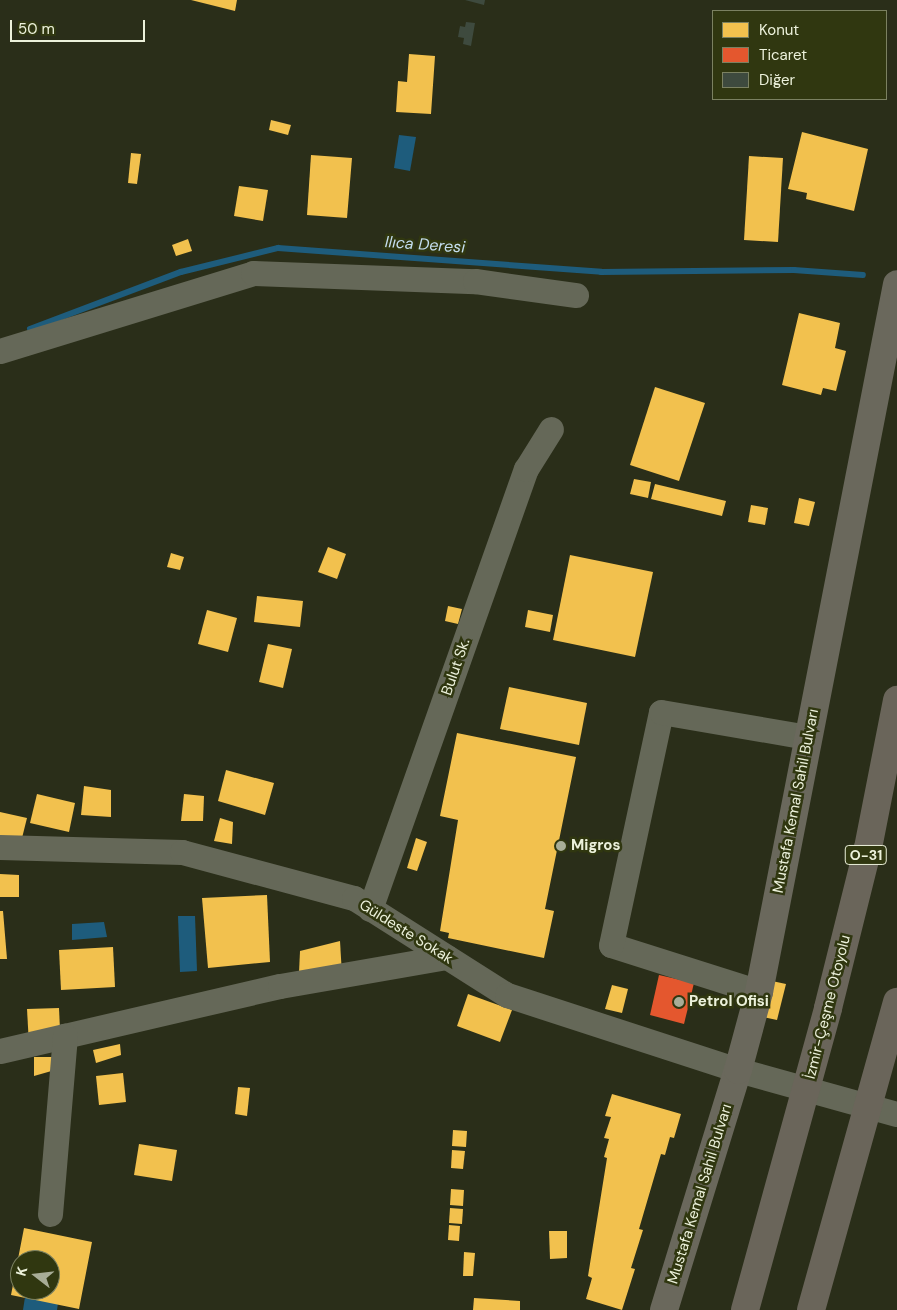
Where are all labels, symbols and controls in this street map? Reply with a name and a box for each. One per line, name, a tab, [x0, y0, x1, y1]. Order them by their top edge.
scale bar	[12, 10, 148, 42]
legend	[712, 10, 887, 100]
text: 50 m	[18, 19, 55, 39]
text: Konut	[759, 20, 799, 40]
text: Ticaret	[759, 45, 807, 65]
text: Diğer	[759, 70, 795, 90]
water label: Ilıca Deresi	[384, 233, 466, 257]
street label: Bulut Sk.	[438, 636, 474, 698]
street label: Mustafa Kemal Sahil Bulvarı	[769, 707, 823, 895]
place label: Migros	[571, 837, 620, 855]
marker: Migros	[555, 840, 567, 852]
road number: O-31	[845, 844, 887, 866]
street label: Güldeste Sokak	[356, 896, 456, 968]
street label: İzmir-Çeşme Otoyolu	[801, 933, 855, 1081]
place label: Petrol Ofisi	[689, 993, 769, 1011]
marker: Petrol Ofisi	[673, 996, 685, 1008]
street label: Mustafa Kemal Sahil Bulvarı	[664, 1102, 736, 1286]
north arrow	[10, 1250, 60, 1300]
text: K	[12, 1264, 31, 1278]

